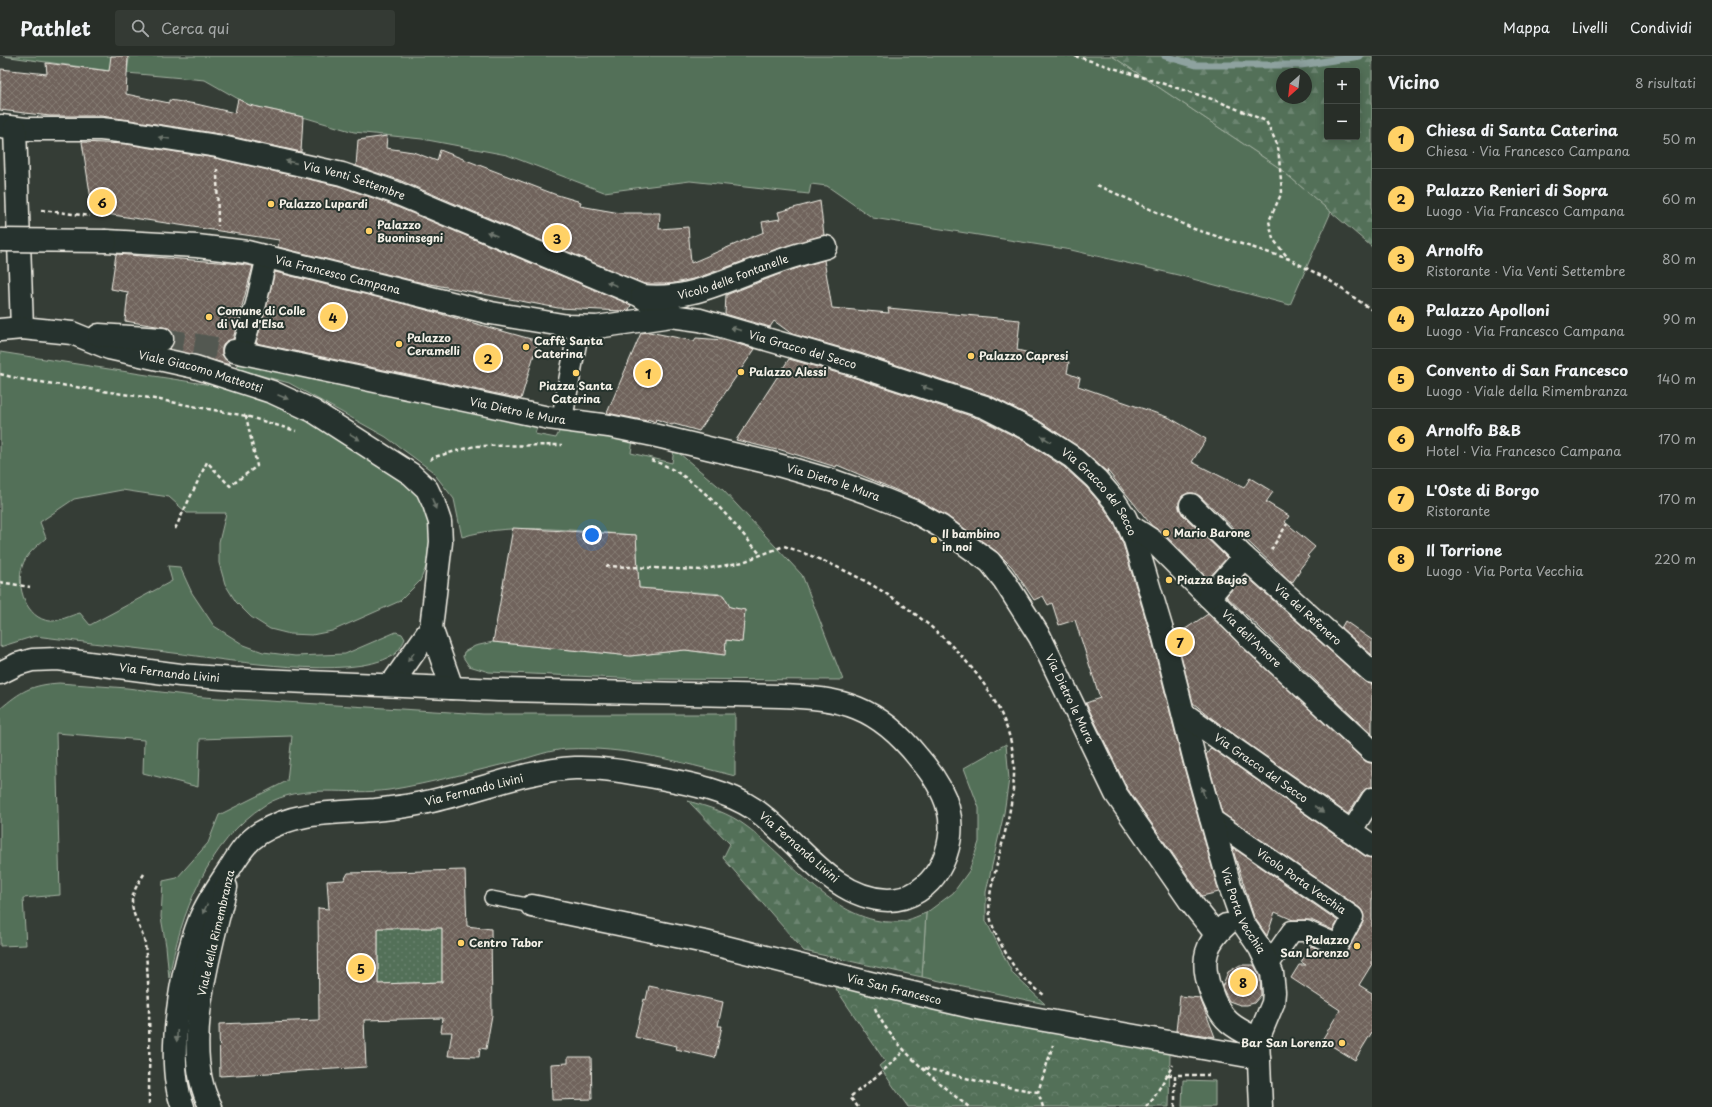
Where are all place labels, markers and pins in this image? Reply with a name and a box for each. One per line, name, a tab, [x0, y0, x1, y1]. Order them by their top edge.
pin: 6	[89, 187, 115, 217]
place label: Palazzo Lupardi	[279, 195, 368, 212]
marker: Palazzo Lupardi	[266, 199, 276, 209]
place label: Palazzo Buoninsegni	[377, 216, 444, 246]
pin: 3	[544, 223, 570, 253]
marker: Palazzo Buoninsegni	[364, 226, 374, 236]
place label: Comune di Colle di Val d'Elsa	[217, 302, 306, 332]
pin: 4	[320, 302, 346, 332]
marker: Comune di Colle di Val d'Elsa	[204, 312, 214, 322]
place label: Palazzo Ceramelli	[407, 329, 461, 359]
place label: Caffè Santa Caterina	[534, 332, 604, 362]
marker: Palazzo Ceramelli	[394, 339, 404, 349]
marker: Caffè Santa Caterina	[521, 342, 531, 352]
pin: 2	[475, 343, 501, 373]
place label: Palazzo Capresi	[979, 347, 1069, 364]
marker: Palazzo Capresi	[966, 351, 976, 361]
pin: 1	[635, 358, 661, 388]
place label: Palazzo Alessi	[749, 363, 827, 380]
marker: Palazzo Alessi	[736, 367, 746, 377]
marker: Piazza Santa Caterina	[571, 368, 581, 378]
place label: Piazza Santa Caterina	[539, 377, 613, 407]
place label: Mario Barone	[1174, 524, 1251, 541]
place label: Il bambino in noi	[942, 525, 1000, 555]
marker: Mario Barone	[1161, 528, 1171, 538]
marker: Il bambino in noi	[929, 535, 939, 545]
place label: Piazza Bajos	[1177, 571, 1248, 588]
marker: Piazza Bajos	[1164, 575, 1174, 585]
pin: 7	[1167, 627, 1193, 657]
place label: Palazzo San Lorenzo	[1280, 931, 1349, 961]
place label: Centro Tabor	[469, 934, 544, 951]
marker: Centro Tabor	[456, 938, 466, 948]
marker: Palazzo San Lorenzo	[1352, 941, 1362, 951]
pin: 5	[348, 953, 374, 983]
pin: 8	[1230, 967, 1256, 997]
place label: Bar San Lorenzo	[1241, 1034, 1334, 1051]
marker: Bar San Lorenzo	[1337, 1038, 1347, 1048]

